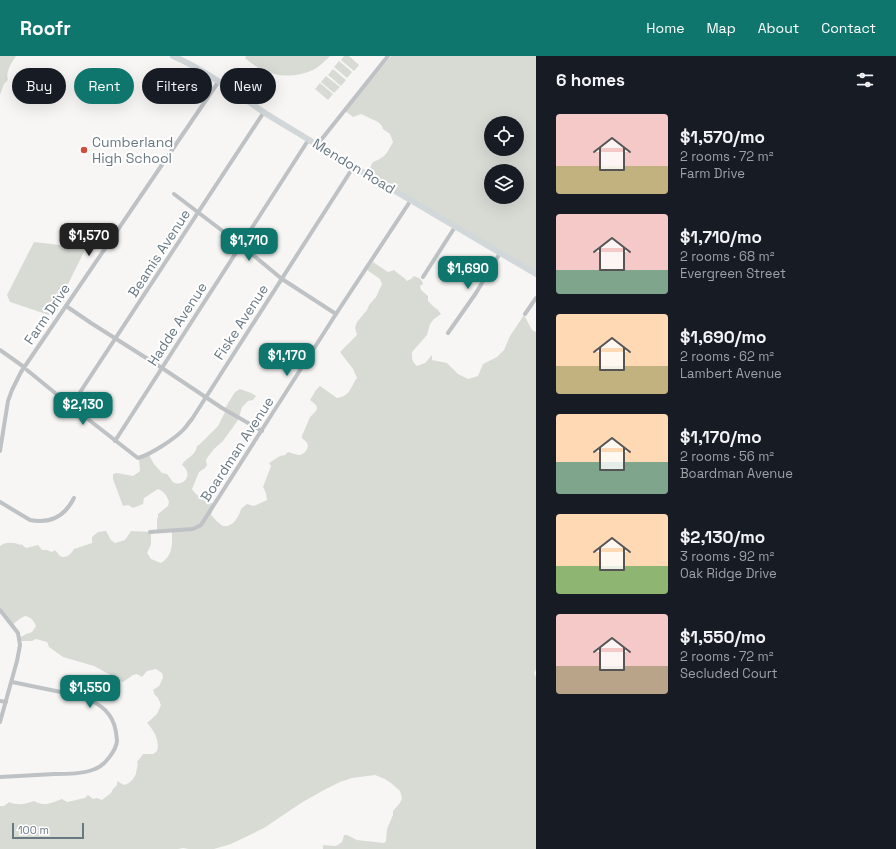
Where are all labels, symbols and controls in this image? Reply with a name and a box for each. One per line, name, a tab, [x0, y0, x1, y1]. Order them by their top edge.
text: Roofr	[20, 16, 71, 41]
text: Home	[646, 19, 684, 37]
text: Map	[706, 19, 736, 37]
text: About	[758, 19, 799, 37]
text: Contact	[821, 19, 876, 37]
chip: Buy	[12, 68, 66, 104]
chip: Rent	[74, 68, 134, 104]
chip: Filters	[142, 68, 212, 104]
chip: New	[220, 68, 276, 104]
text: 6 homes	[556, 69, 625, 91]
icon: filters	[854, 69, 876, 91]
map controls	[484, 116, 524, 204]
button: locate	[484, 116, 524, 156]
text: $1,570/mo	[680, 126, 765, 148]
icon: home	[588, 130, 636, 178]
place label: Cumberland High School	[92, 133, 173, 167]
street label: Mendon Road	[309, 134, 399, 198]
marker: Cumberland High School	[79, 145, 89, 155]
text: 2 rooms · 72 m²	[680, 148, 773, 165]
button: layers	[484, 164, 524, 204]
text: Farm Drive	[680, 165, 745, 182]
street label: Beamis Avenue	[124, 206, 194, 300]
pin: $1,570	[56, 223, 122, 257]
text: $1,710/mo	[680, 226, 762, 248]
text: $1,570	[69, 227, 109, 244]
pin: $1,710	[216, 228, 282, 262]
icon: home	[588, 230, 636, 278]
text: $1,710	[230, 232, 268, 249]
text: 2 rooms · 68 m²	[680, 248, 774, 265]
pin: $1,690	[435, 256, 501, 290]
text: $1,690	[447, 260, 489, 277]
text: Evergreen Street	[680, 265, 786, 282]
street label: Hadde Avenue	[143, 279, 211, 369]
street label: Farm Drive	[20, 280, 74, 348]
street label: Fiske Avenue	[210, 281, 272, 363]
text: $1,690/mo	[680, 326, 766, 348]
icon: home	[588, 330, 636, 378]
pin: $1,170	[254, 343, 320, 377]
text: $1,170	[268, 347, 306, 364]
text: 2 rooms · 62 m²	[680, 348, 774, 365]
text: Lambert Avenue	[680, 365, 782, 382]
pin: $2,130	[50, 392, 116, 426]
street label: Boardman Avenue	[196, 393, 278, 505]
text: $2,130	[63, 396, 103, 413]
text: $1,170/mo	[680, 426, 762, 448]
icon: home	[588, 430, 636, 478]
text: 2 rooms · 56 m²	[680, 448, 774, 465]
text: Boardman Avenue	[680, 465, 793, 482]
text: $2,130/mo	[680, 526, 765, 548]
icon: home	[588, 530, 636, 578]
text: 3 rooms · 92 m²	[680, 548, 774, 565]
text: Oak Ridge Drive	[680, 565, 777, 582]
text: $1,550/mo	[680, 626, 766, 648]
icon: home	[588, 630, 636, 678]
text: 2 rooms · 72 m²	[680, 648, 773, 665]
text: Secluded Court	[680, 665, 778, 682]
pin: $1,550	[57, 675, 123, 709]
text: $1,550	[69, 679, 111, 696]
scale bar	[12, 821, 84, 840]
text: 100 m	[18, 823, 49, 837]

